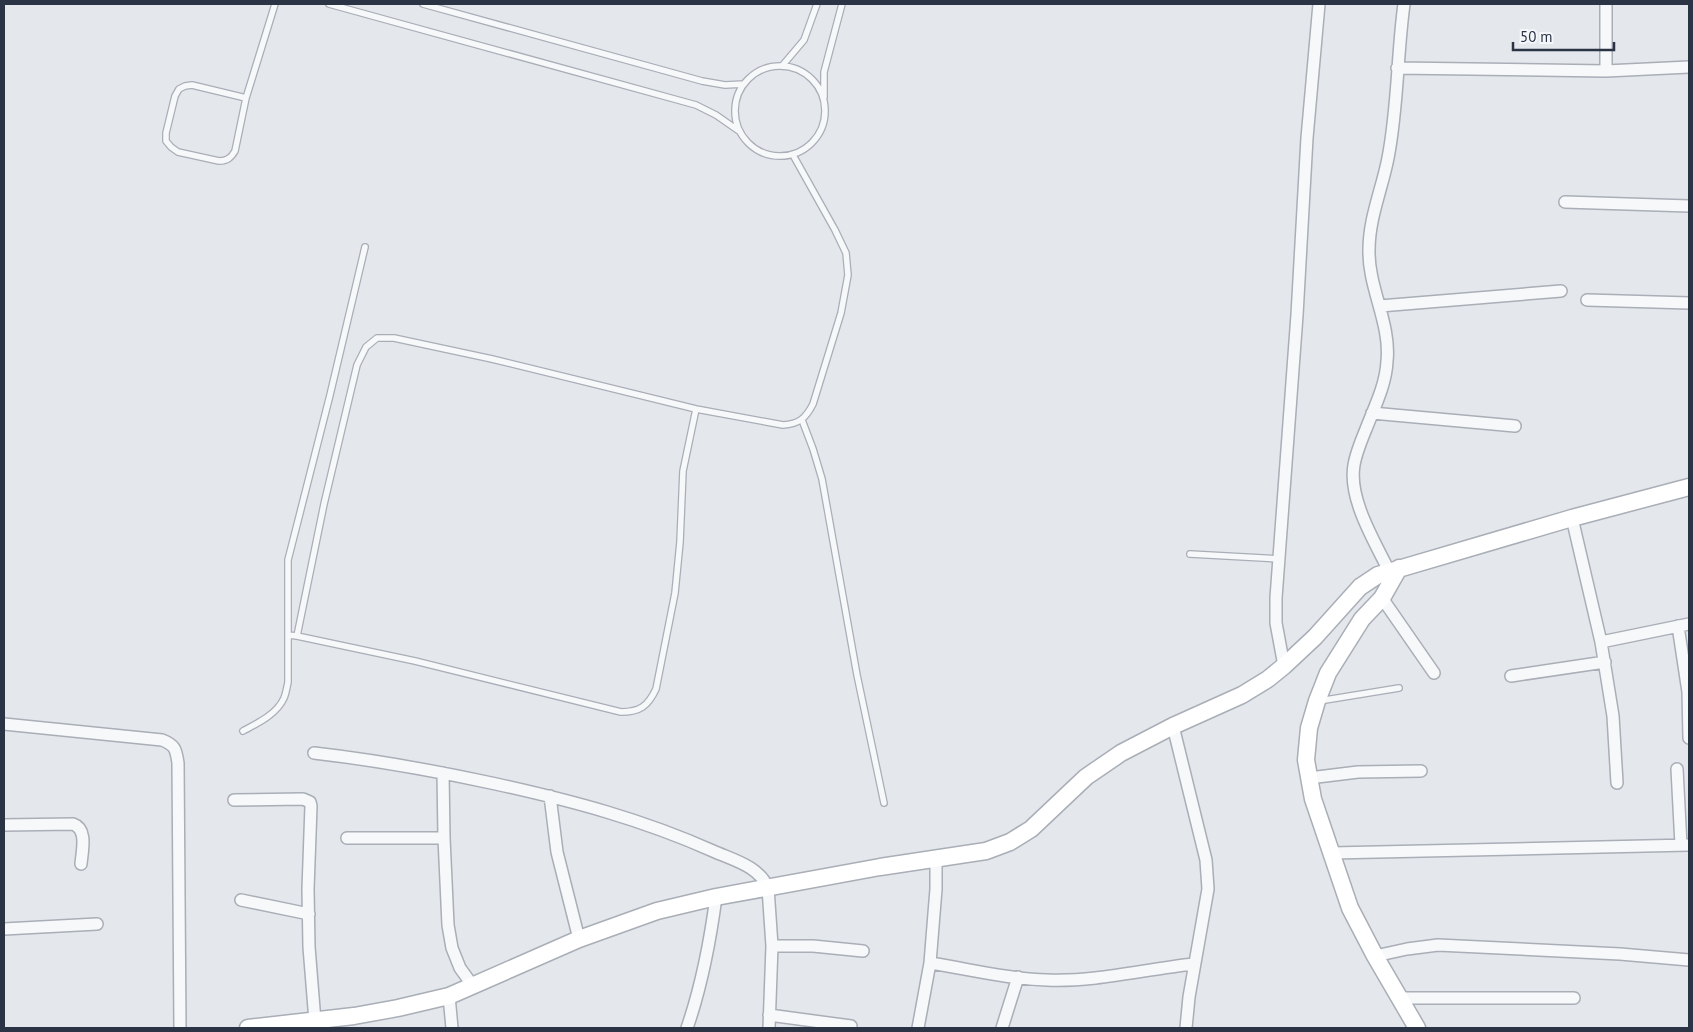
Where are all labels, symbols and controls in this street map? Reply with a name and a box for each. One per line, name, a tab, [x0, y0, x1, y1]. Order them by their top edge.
scale bar	[1513, 20, 1614, 52]
text: 50 m	[1520, 27, 1553, 46]

